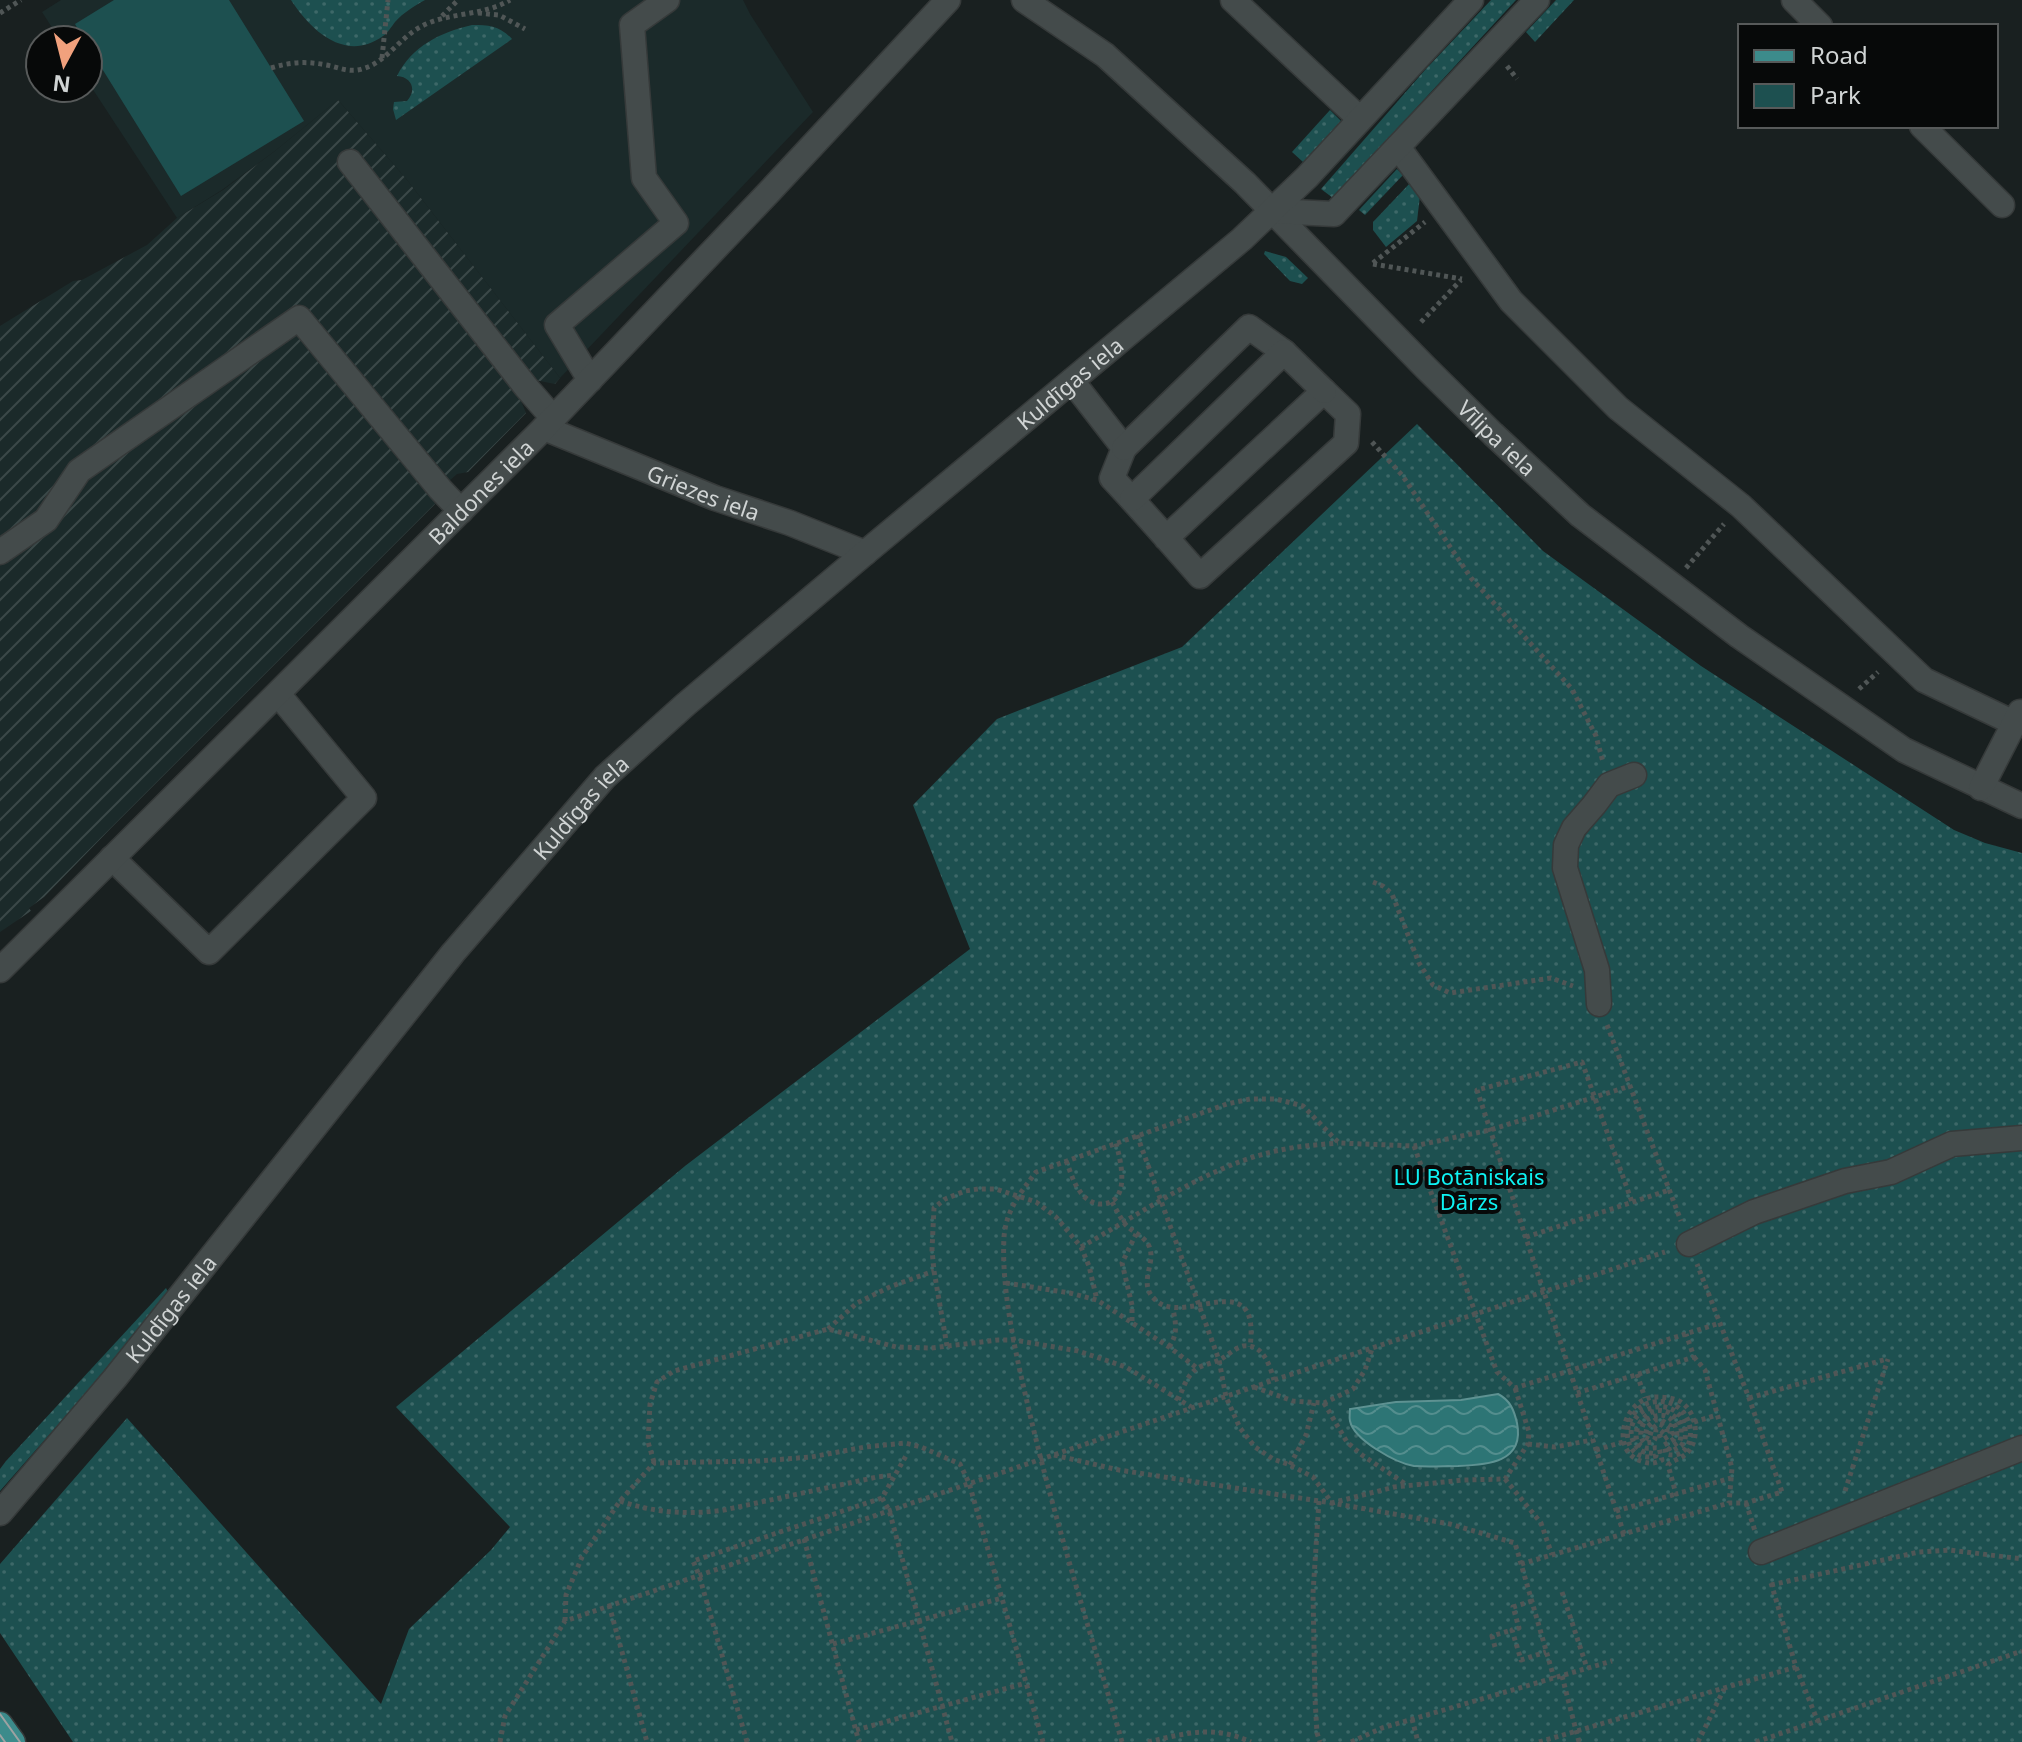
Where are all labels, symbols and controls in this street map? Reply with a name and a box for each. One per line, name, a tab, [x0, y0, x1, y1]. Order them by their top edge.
north arrow	[24, 24, 104, 104]
legend	[1738, 24, 1998, 128]
text: Road	[1810, 38, 1868, 71]
text: N	[51, 69, 72, 101]
text: Park	[1810, 78, 1861, 111]
street label: Kuldīgas iela	[1010, 330, 1129, 436]
street label: Vīlipa iela	[1452, 393, 1543, 482]
street label: Baldones iela	[421, 432, 540, 551]
street label: Griezes iela	[643, 457, 764, 527]
street label: Kuldīgas iela	[526, 748, 635, 866]
park label: LU Botāniskais Dārzs	[1393, 1161, 1545, 1216]
street label: Kuldīgas iela	[118, 1248, 223, 1369]

